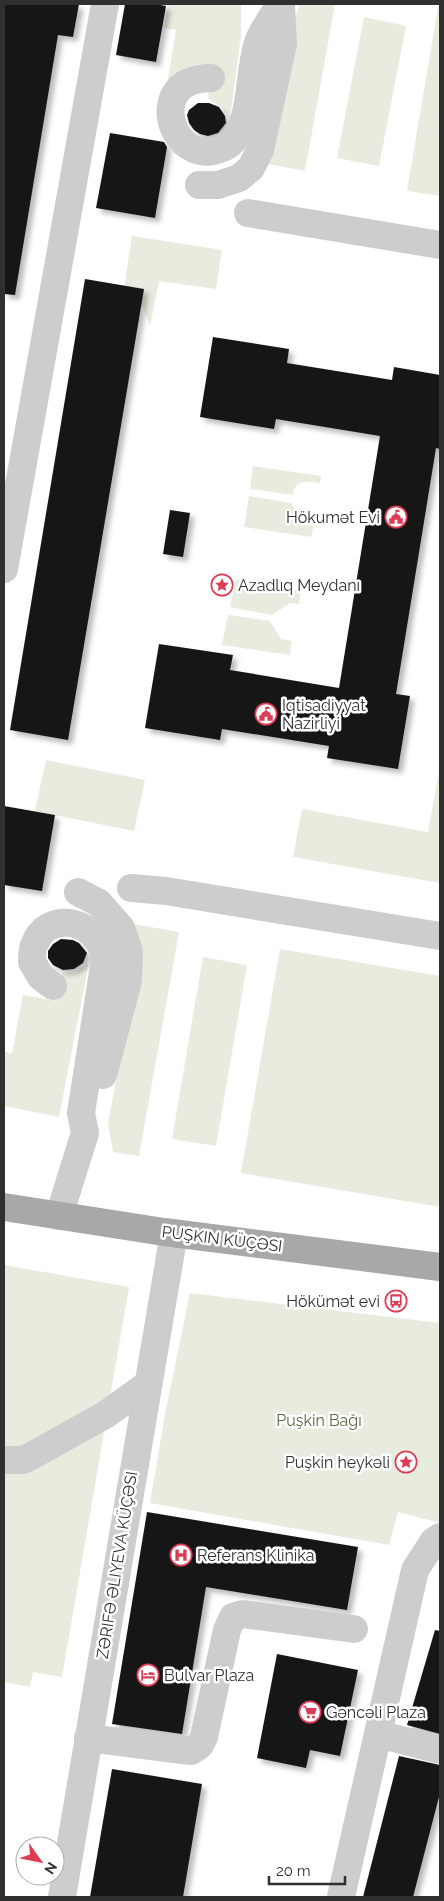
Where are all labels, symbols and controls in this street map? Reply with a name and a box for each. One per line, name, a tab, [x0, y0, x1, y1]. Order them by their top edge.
public building icon: Hökumət Evi	[384, 505, 408, 529]
place label: Hökumət Evi	[286, 508, 380, 527]
place icon: Azadlıq Meydanı	[210, 573, 234, 597]
place label: Azadlıq Meydanı	[238, 576, 360, 595]
place label: Iqtisadiyyat Nazirliyi	[282, 696, 366, 733]
public building icon: Iqtisadiyyat Nazirliyi	[254, 702, 278, 726]
street label: PUŞKIN KÜÇƏSI	[161, 1221, 283, 1256]
bus stop icon: Hökümət evi	[384, 1289, 408, 1313]
place label: Hökümət evi	[286, 1292, 380, 1311]
park label: Puşkin Bağı	[276, 1411, 362, 1430]
place icon: Puşkin heykəli	[394, 1450, 418, 1474]
place label: Puşkin heykəli	[285, 1453, 390, 1472]
street label: ZƏRIFƏ ƏLIYEVA KÜÇƏSI	[92, 1470, 141, 1660]
hospital icon: Referans Klinika	[169, 1543, 193, 1567]
place label: Referans Klinika	[197, 1546, 314, 1565]
hotel icon: Bulvar Plaza	[136, 1663, 160, 1687]
place label: Bulvar Plaza	[164, 1666, 254, 1685]
supermarket icon: Gəncəli Plaza	[298, 1700, 322, 1724]
place label: Gəncəli Plaza	[326, 1703, 426, 1722]
north arrow	[15, 1836, 65, 1886]
scale bar	[269, 1854, 345, 1886]
text: N	[41, 1859, 61, 1877]
text: 20 m	[276, 1862, 311, 1880]

